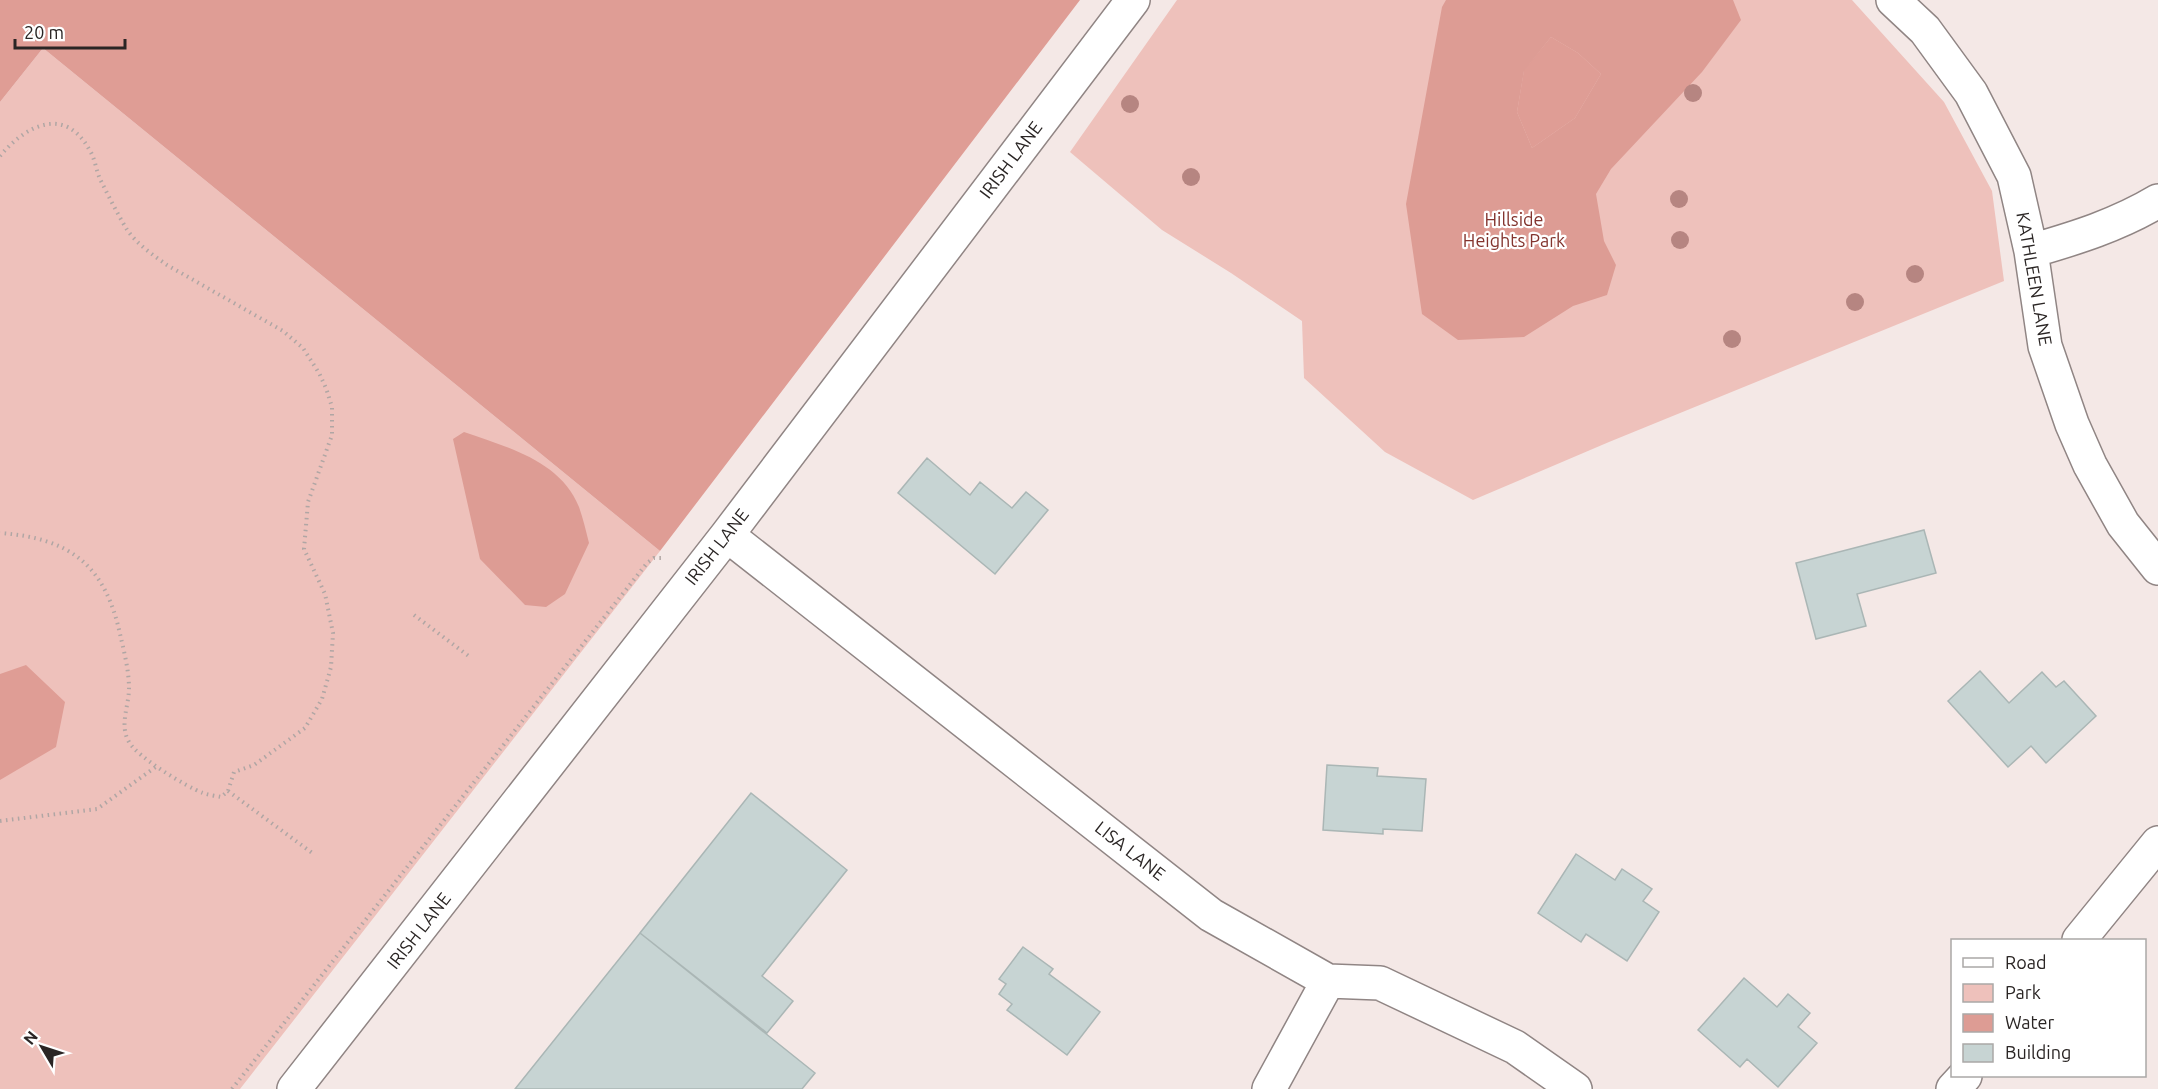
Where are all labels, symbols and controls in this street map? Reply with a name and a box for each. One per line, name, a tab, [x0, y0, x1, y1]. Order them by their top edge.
scale bar	[15, 12, 124, 50]
text: 20 m	[24, 22, 64, 42]
street label: IRISH LANE	[975, 117, 1046, 202]
park label: Hillside Heights Park	[1463, 209, 1565, 250]
street label: KATHLEEN LANE	[2013, 210, 2057, 347]
street label: IRISH LANE	[680, 504, 752, 588]
street label: LISA LANE	[1092, 817, 1170, 884]
street label: IRISH LANE	[382, 888, 454, 972]
legend	[1951, 939, 2146, 1077]
text: Road	[2005, 952, 2047, 972]
text: Park	[2005, 982, 2041, 1002]
text: Water	[2005, 1012, 2055, 1032]
north arrow	[12, 1017, 72, 1077]
text: N	[20, 1027, 41, 1048]
text: Building	[2005, 1042, 2071, 1062]

